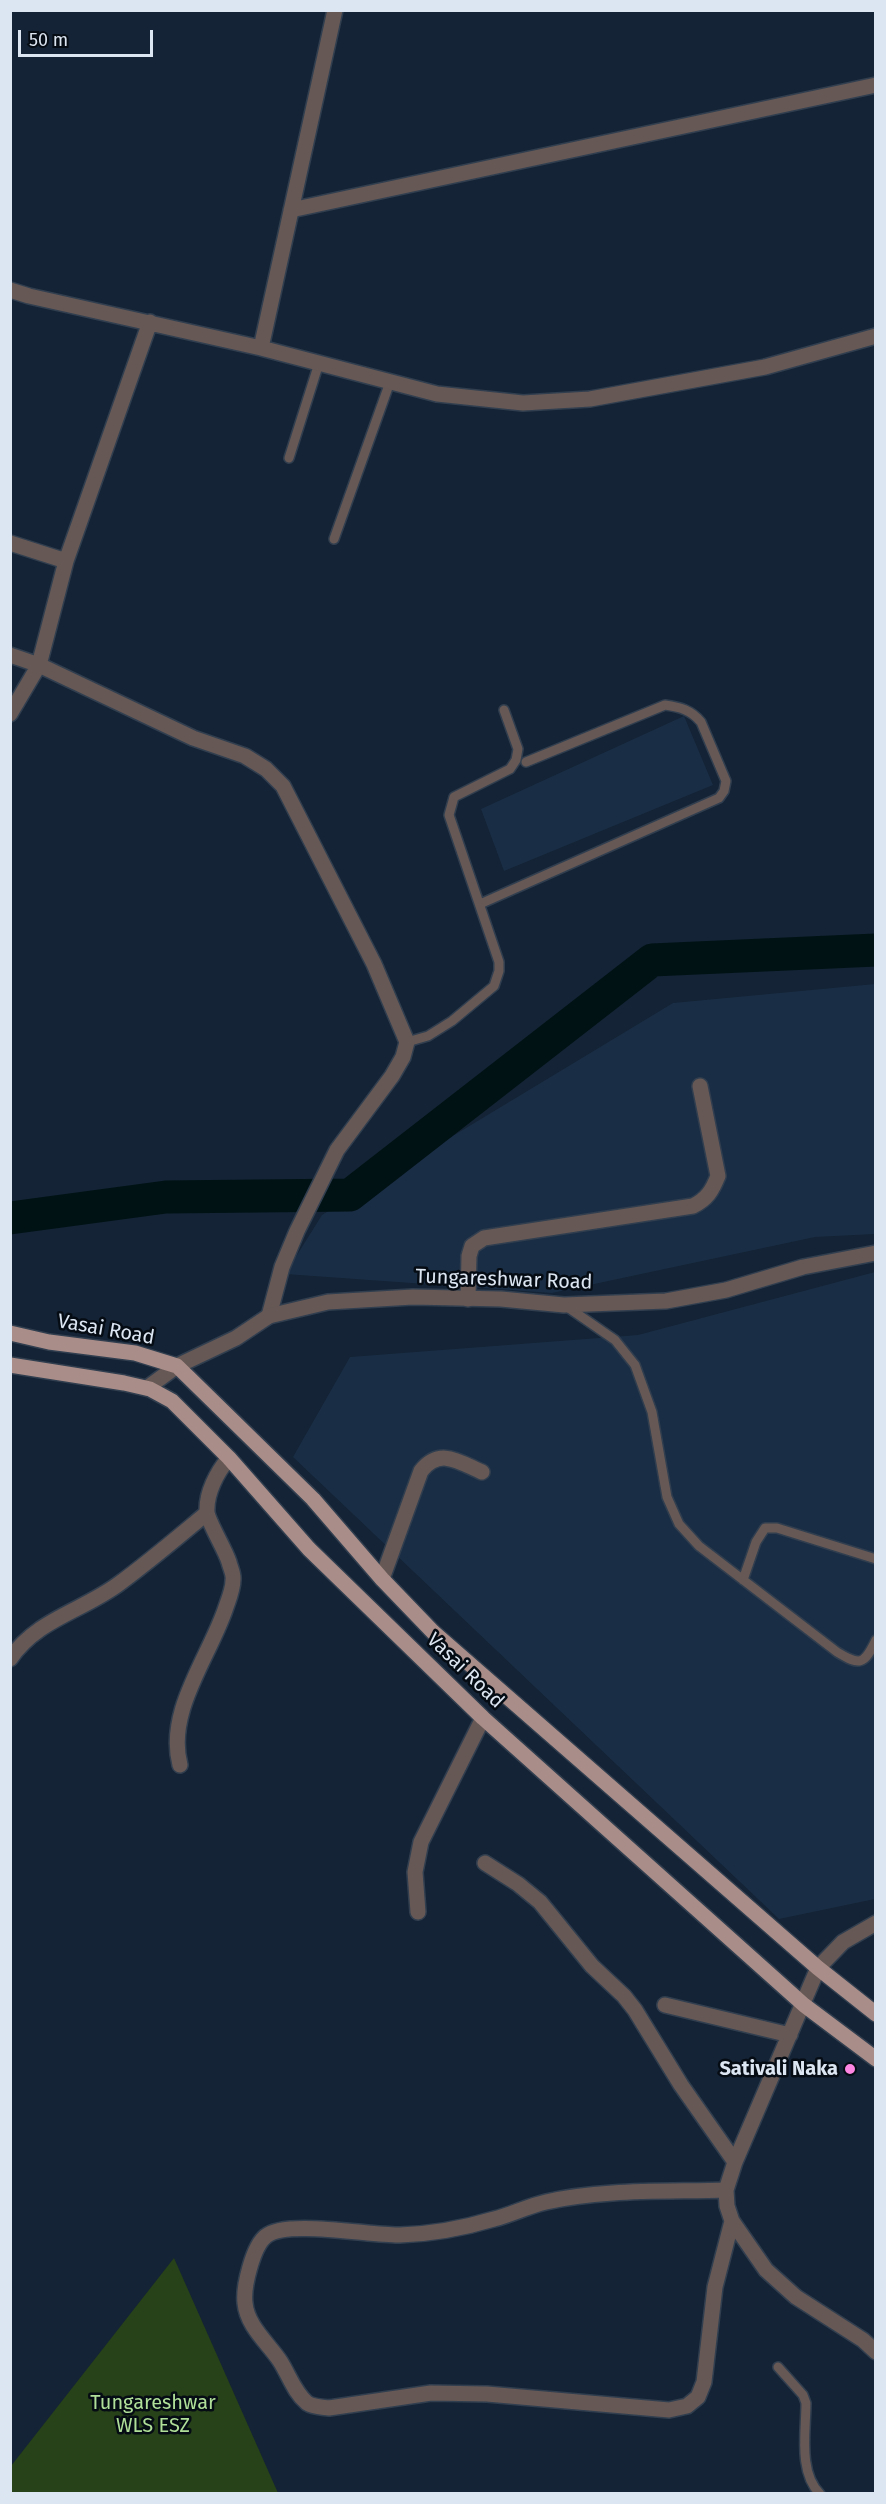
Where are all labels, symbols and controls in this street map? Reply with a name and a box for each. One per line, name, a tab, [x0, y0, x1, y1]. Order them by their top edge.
scale bar	[21, 18, 156, 56]
text: 50 m	[29, 29, 68, 51]
street label: Tungareshwar Road	[415, 1265, 593, 1295]
street label: Vasai Road	[56, 1310, 156, 1350]
street label: Vasai Road	[421, 1628, 509, 1714]
place label: Sativali Naka	[719, 2057, 838, 2081]
marker: Sativali Naka	[843, 2062, 857, 2076]
park label: Tungareshwar WLS ESZ	[90, 2391, 216, 2438]

